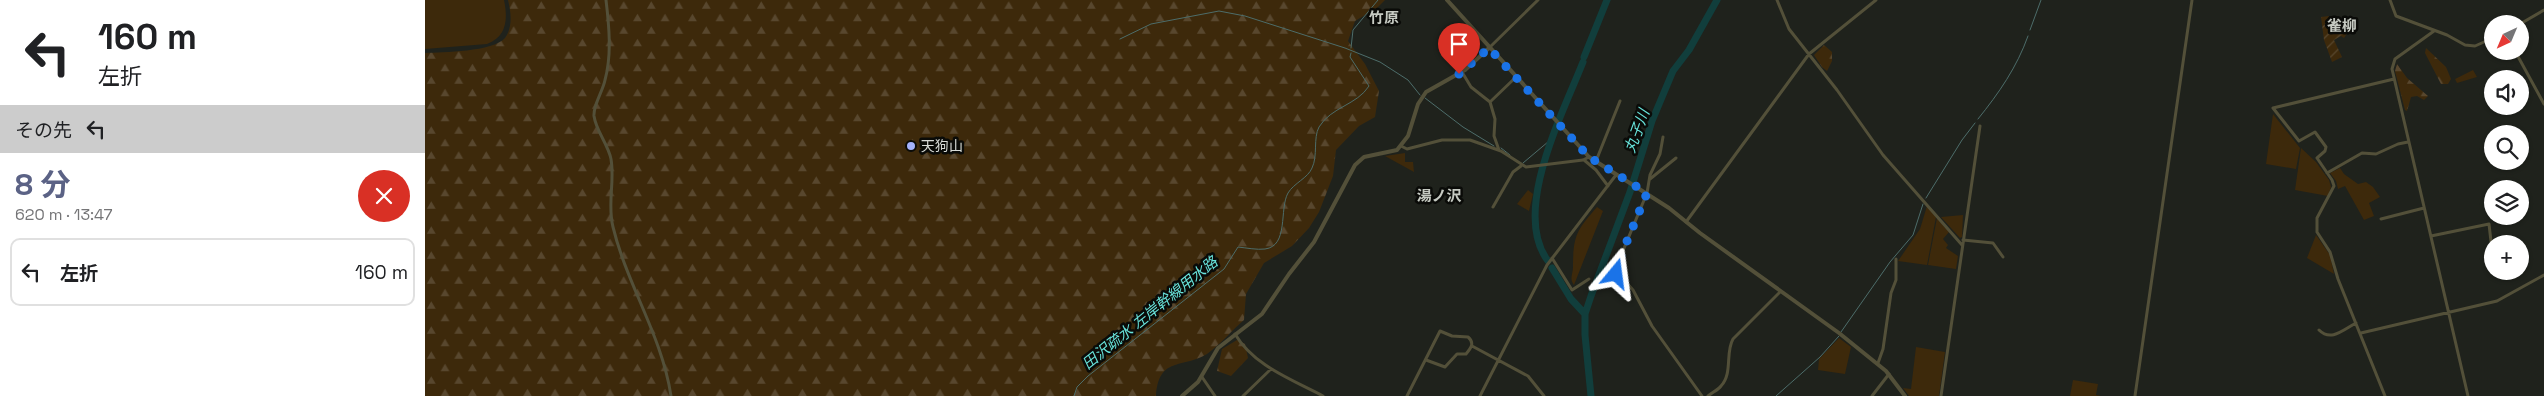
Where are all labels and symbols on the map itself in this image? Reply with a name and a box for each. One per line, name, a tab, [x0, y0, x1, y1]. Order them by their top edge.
district label: 竹原	[1369, 8, 1399, 27]
north arrow	[2484, 15, 2529, 60]
district label: 雀柳	[2327, 16, 2357, 35]
pin	[1438, 23, 1480, 74]
water label: 丸子川	[1620, 105, 1654, 155]
place label: 天狗山	[921, 137, 963, 155]
marker: 天狗山	[905, 140, 917, 152]
district label: 湯ノ沢	[1416, 186, 1462, 205]
position arrow	[1589, 247, 1641, 299]
water label: 田沢疏水 左岸幹線用水路	[1078, 251, 1223, 373]

